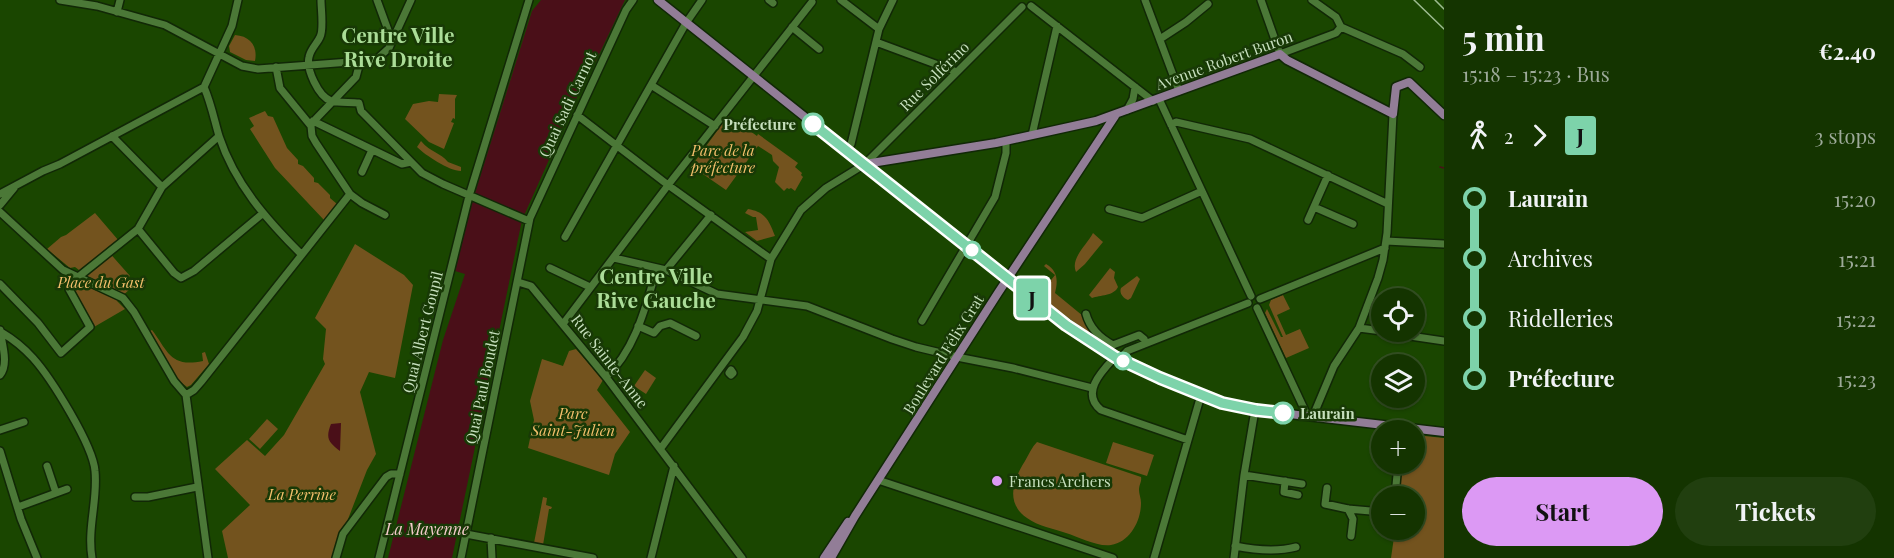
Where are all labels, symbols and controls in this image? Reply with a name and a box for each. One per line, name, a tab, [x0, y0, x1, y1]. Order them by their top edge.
text: 5 min	[1462, 15, 1545, 59]
district label: Centre Ville Rive Droite	[341, 20, 455, 72]
street label: Avenue Robert Buron	[1152, 26, 1295, 94]
text: €2.40	[1819, 36, 1876, 66]
street label: Rue Solférino	[895, 37, 973, 115]
street label: Quai Sadi Carnot	[534, 47, 601, 160]
text: 15:18 – 15:23 · Bus	[1462, 60, 1610, 87]
marker: Préfecture	[802, 113, 824, 135]
place label: Préfecture	[723, 114, 796, 134]
icon: walk	[1462, 119, 1495, 152]
icon: forward	[1523, 119, 1556, 152]
text: J	[1577, 121, 1584, 149]
text: 2	[1504, 122, 1514, 149]
text: 3 stops	[1814, 122, 1876, 149]
park label: Parc de la préfecture	[689, 140, 756, 177]
text: Laurain	[1508, 183, 1588, 213]
text: 15:20	[1834, 185, 1876, 212]
unlabelled marker	[963, 241, 981, 259]
text: Archives	[1508, 243, 1593, 273]
text: 15:21	[1838, 245, 1876, 272]
district label: Centre Ville Rive Gauche	[596, 261, 716, 313]
street label: Quai Albert Goupil	[397, 269, 447, 395]
park label: Place du Gast	[56, 272, 146, 292]
line badge: J	[1012, 278, 1052, 318]
text: J	[1028, 284, 1036, 312]
map controls	[1371, 288, 1425, 540]
button: locate	[1371, 288, 1425, 342]
street label: Boulevard Félix Grat	[898, 290, 988, 418]
text: Ridelleries	[1508, 303, 1613, 333]
text: 15:22	[1836, 305, 1876, 332]
street label: Rue Sainte-Anne	[567, 310, 653, 412]
street label: Quai Paul Boudet	[460, 327, 504, 446]
unlabelled marker	[1114, 352, 1132, 370]
button: layers	[1371, 354, 1425, 408]
text: Préfecture	[1508, 363, 1615, 393]
text: 15:23	[1837, 365, 1876, 392]
marker: Laurain	[1272, 402, 1294, 424]
park label: Parc Saint-Julien	[530, 403, 615, 440]
place label: Laurain	[1300, 403, 1356, 423]
button: +	[1371, 420, 1425, 474]
place label: Francs Archers	[1009, 471, 1111, 491]
marker: Francs Archers	[990, 474, 1004, 488]
button: Start	[1462, 477, 1663, 546]
button: Tickets	[1675, 477, 1876, 546]
park label: La Perrine	[267, 484, 337, 504]
button: −	[1371, 486, 1425, 540]
water label: La Mayenne	[384, 518, 469, 539]

